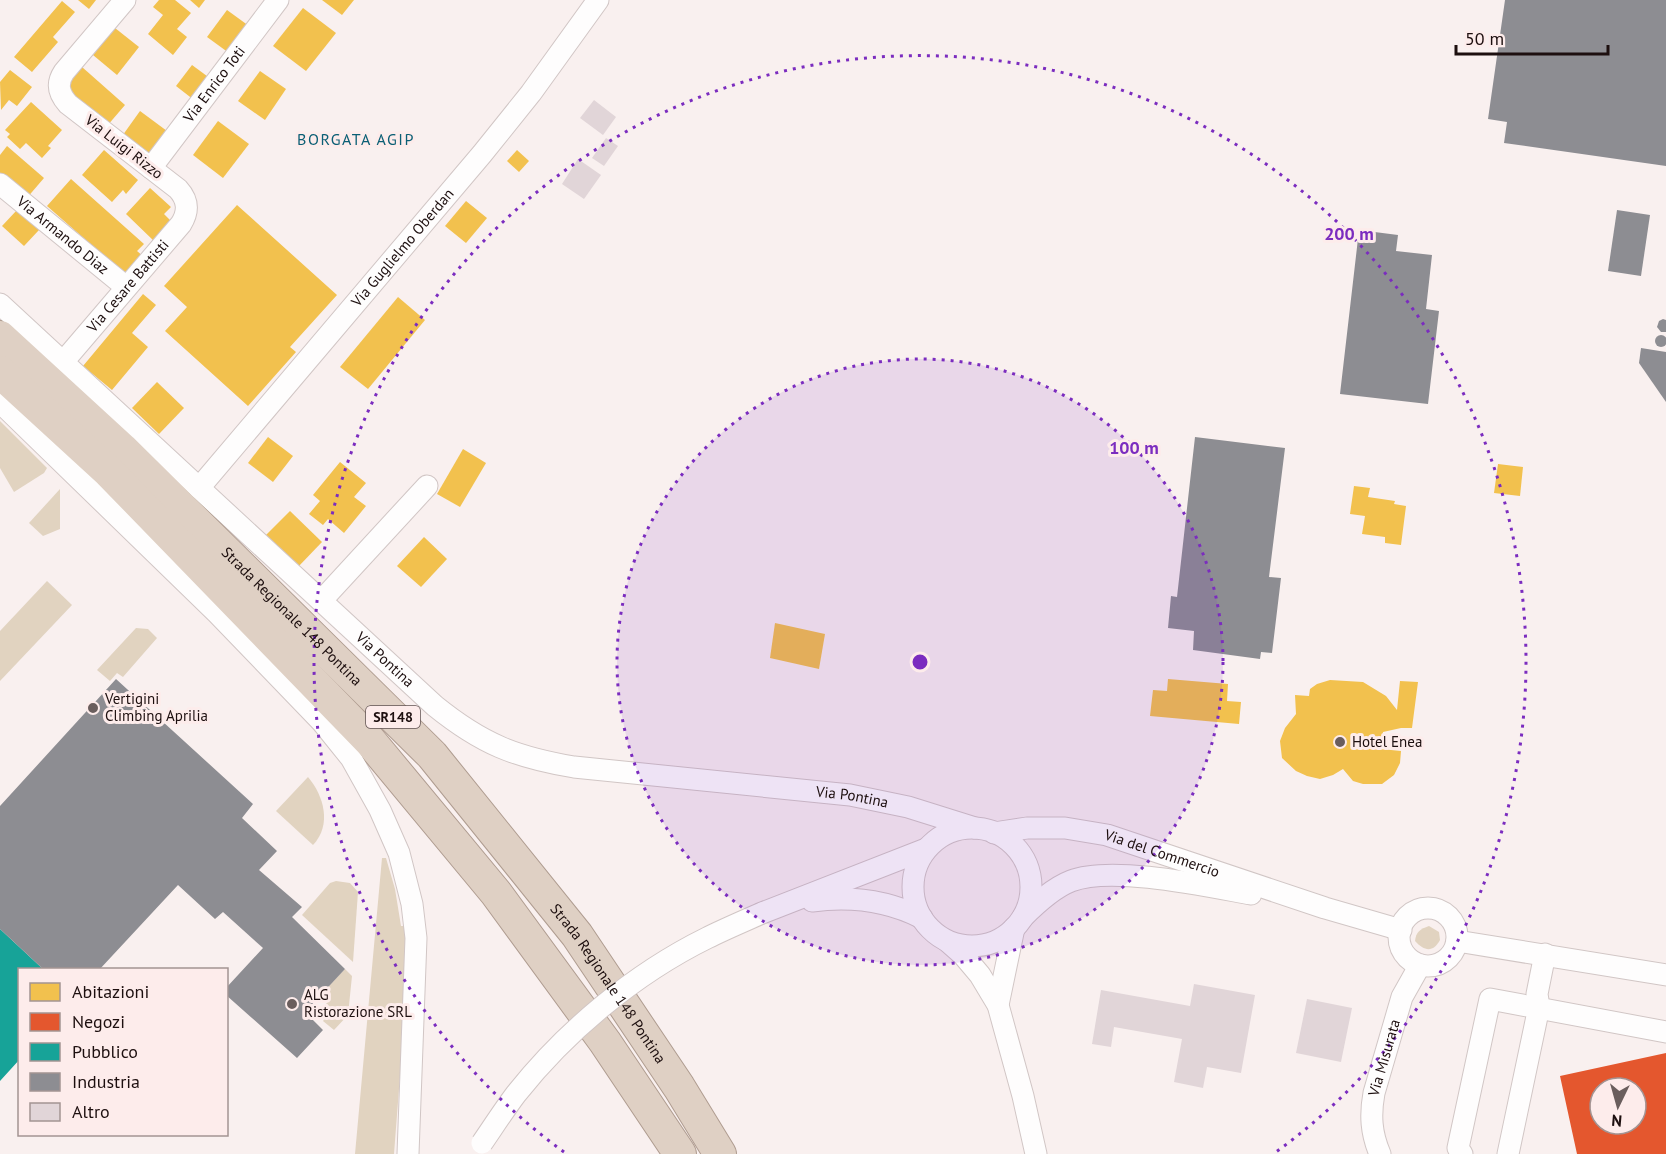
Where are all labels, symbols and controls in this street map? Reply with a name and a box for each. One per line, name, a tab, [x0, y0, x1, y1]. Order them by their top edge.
scale bar	[1456, 18, 1608, 56]
text: 50 m	[1465, 27, 1504, 50]
street label: Via Enrico Toti	[178, 42, 249, 127]
street label: Via Luigi Rizzo	[81, 110, 167, 183]
district label: BORGATA AGIP	[297, 129, 415, 149]
street label: Via Guglielmo Oberdan	[346, 184, 458, 311]
street label: Via Armando Diaz	[12, 191, 113, 278]
text: 200 m	[1324, 222, 1374, 245]
street label: Via Cesare Battisti	[82, 235, 173, 337]
text: 100 m	[1109, 436, 1159, 459]
street label: Strada Regionale 148 Pontina	[218, 543, 366, 690]
street label: Via Pontina	[351, 627, 418, 691]
centre of rings	[910, 652, 930, 672]
place label: Vertigini Climbing Aprilia	[104, 689, 208, 725]
marker: Vertigini Climbing Aprilia	[86, 701, 100, 715]
road number: SR148	[366, 706, 420, 728]
place label: Hotel Enea	[1352, 732, 1422, 751]
marker: Hotel Enea	[1333, 735, 1347, 749]
street label: Via Pontina	[814, 782, 890, 812]
street label: Via del Commercio	[1101, 825, 1222, 881]
street label: Strada Regionale 148 Pontina	[547, 900, 670, 1067]
legend	[18, 968, 228, 1136]
text: Abitazioni	[72, 980, 149, 1003]
place label: ALG Ristorazione SRL	[304, 985, 412, 1021]
marker: ALG Ristorazione SRL	[285, 997, 299, 1011]
text: Negozi	[72, 1010, 125, 1033]
street label: Via Misurata	[1363, 1017, 1404, 1099]
text: Pubblico	[72, 1040, 138, 1063]
text: Industria	[72, 1070, 140, 1093]
north arrow	[1588, 1076, 1648, 1136]
text: Altro	[72, 1100, 110, 1123]
text: N	[1611, 1111, 1623, 1131]

